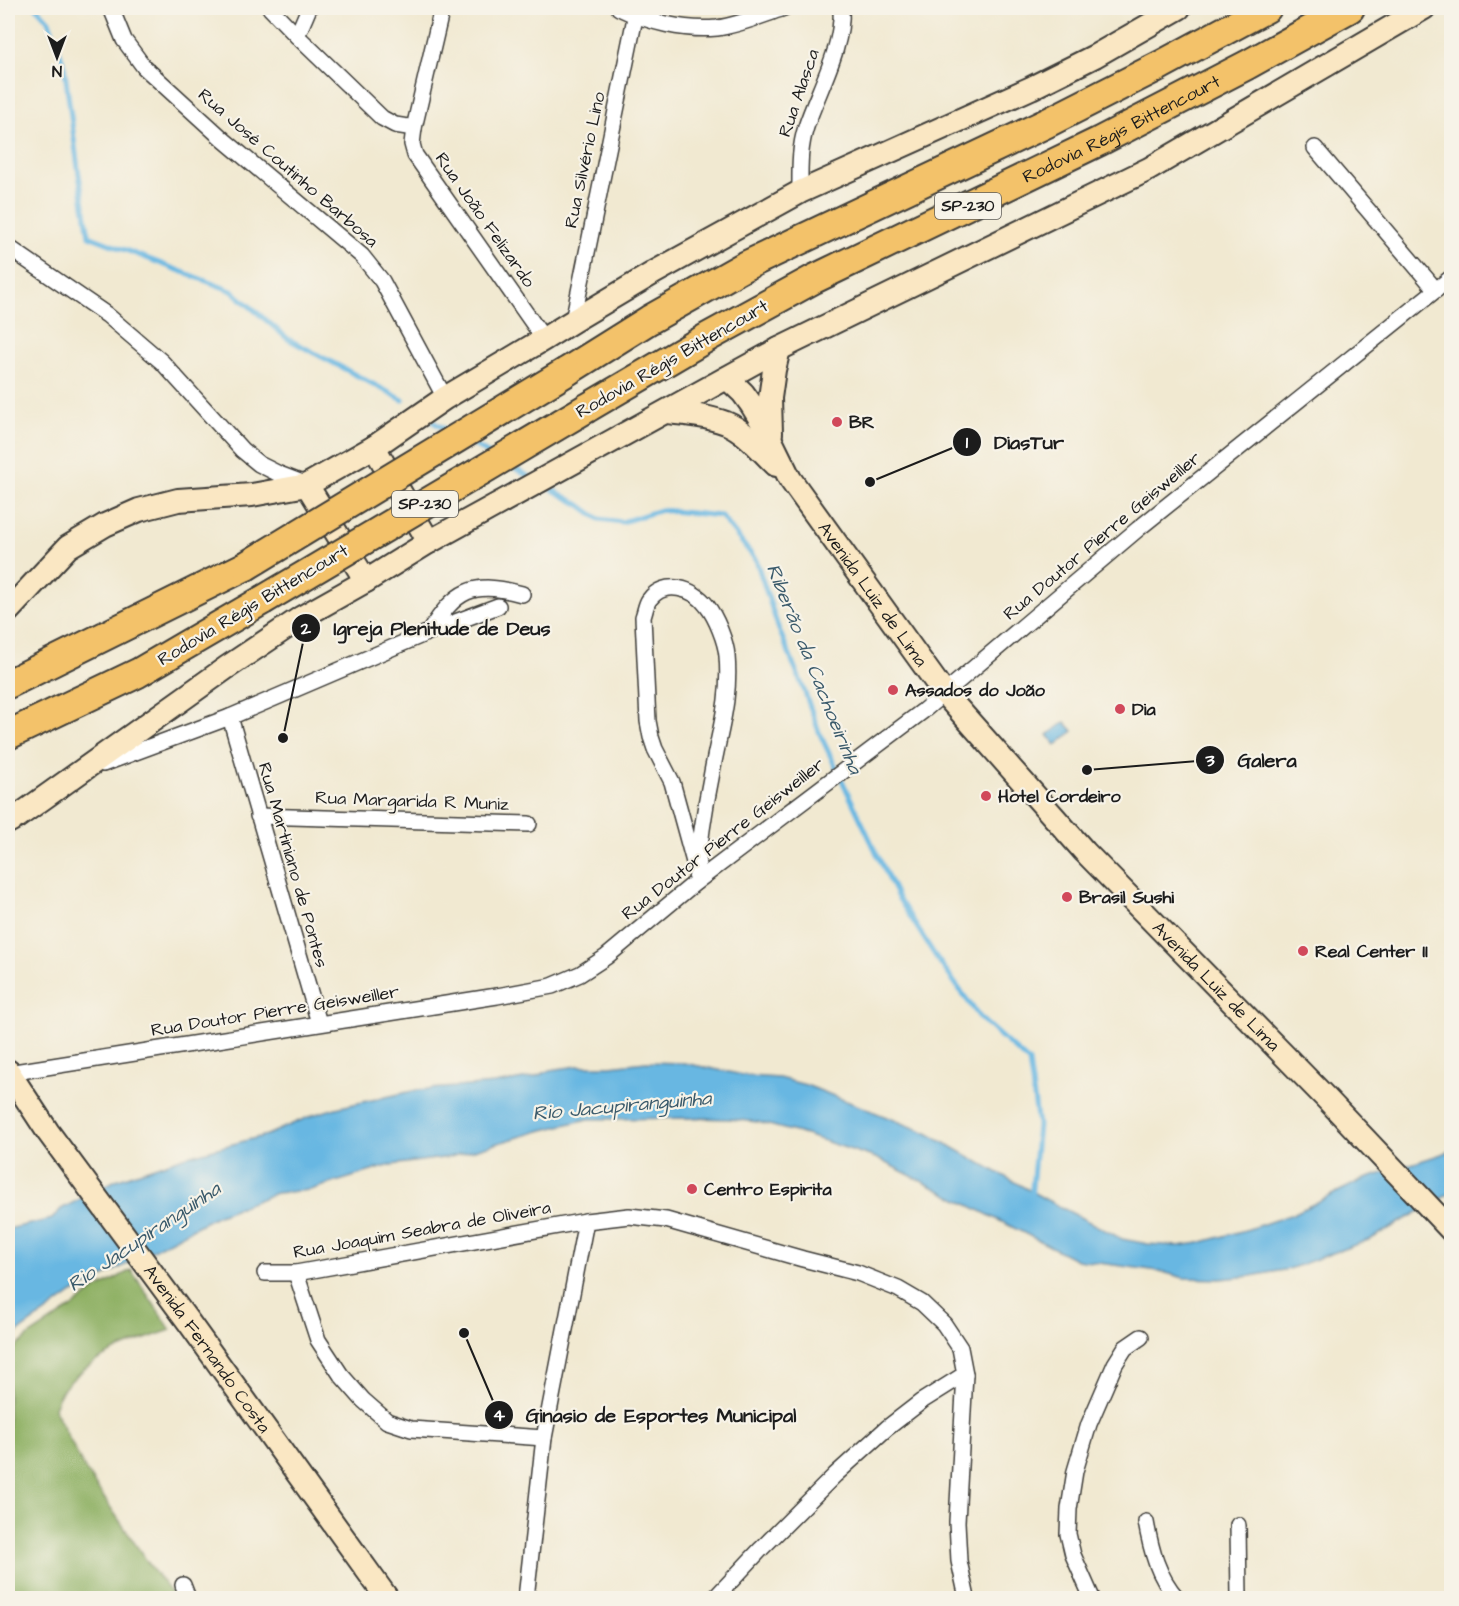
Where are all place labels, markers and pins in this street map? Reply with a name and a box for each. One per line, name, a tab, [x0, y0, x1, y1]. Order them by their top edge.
place label: BR	[849, 410, 875, 435]
marker: BR	[830, 415, 844, 429]
callout: DiasTur	[952, 423, 1076, 461]
callout: Igreja Plenitude de Deus	[291, 609, 562, 647]
place label: Assados do João	[905, 678, 1046, 703]
marker: Assados do João	[886, 683, 900, 697]
place label: Dia	[1132, 697, 1156, 722]
marker: Dia	[1113, 702, 1127, 716]
callout: Galera	[1195, 741, 1308, 779]
place label: Hotel Cordeiro	[998, 784, 1122, 809]
marker: Hotel Cordeiro	[979, 789, 993, 803]
place label: Brasil Sushi	[1079, 885, 1174, 910]
marker: Brasil Sushi	[1060, 890, 1074, 904]
place label: Real Center II	[1315, 939, 1428, 964]
marker: Real Center II	[1296, 944, 1310, 958]
place label: Centro Espirita	[704, 1177, 832, 1202]
marker: Centro Espirita	[685, 1182, 699, 1196]
callout: Ginasio de Esportes Municipal	[484, 1396, 808, 1434]

